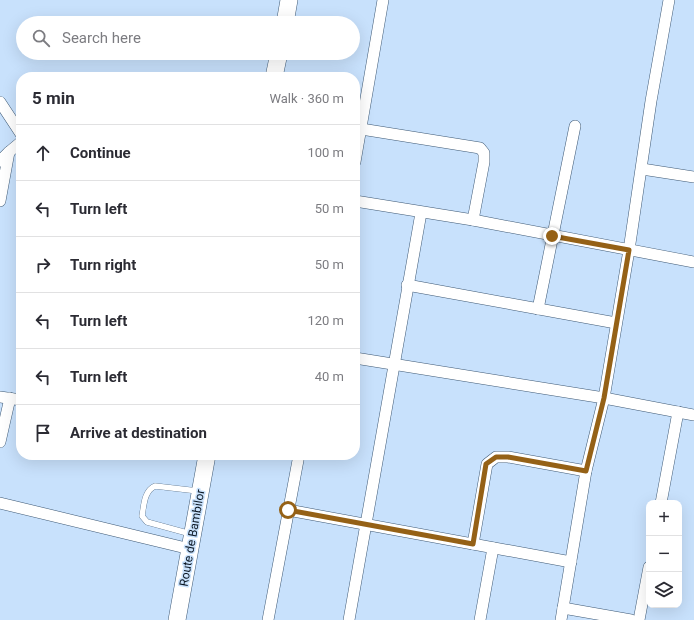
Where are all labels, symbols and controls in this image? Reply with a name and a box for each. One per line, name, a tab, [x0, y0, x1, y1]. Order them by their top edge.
search box	[16, 16, 360, 60]
icon: search	[30, 27, 52, 49]
text: Search here	[62, 29, 141, 47]
text: 5 min	[32, 88, 75, 108]
text: Walk · 360 m	[269, 91, 344, 106]
icon: ahead	[32, 142, 54, 164]
text: Continue	[70, 144, 131, 162]
text: 100 m	[307, 145, 344, 160]
icon: left	[32, 198, 54, 220]
text: Turn left	[70, 200, 127, 218]
text: 50 m	[315, 201, 344, 216]
route end	[543, 227, 561, 245]
icon: right	[32, 254, 54, 276]
text: Turn right	[70, 256, 136, 274]
text: 50 m	[315, 257, 344, 272]
icon: left	[32, 310, 54, 332]
text: Turn left	[70, 312, 127, 330]
text: 120 m	[307, 313, 344, 328]
icon: left	[32, 366, 54, 388]
text: Turn left	[70, 368, 127, 386]
text: 40 m	[315, 369, 344, 384]
icon: arrive	[32, 422, 54, 444]
text: Arrive at destination	[70, 424, 207, 442]
street label: Route de Bambilor	[177, 488, 207, 588]
map controls	[646, 500, 682, 608]
button: +	[646, 500, 682, 536]
route start	[279, 501, 297, 519]
button: −	[646, 536, 682, 572]
button: layers	[646, 572, 682, 608]

